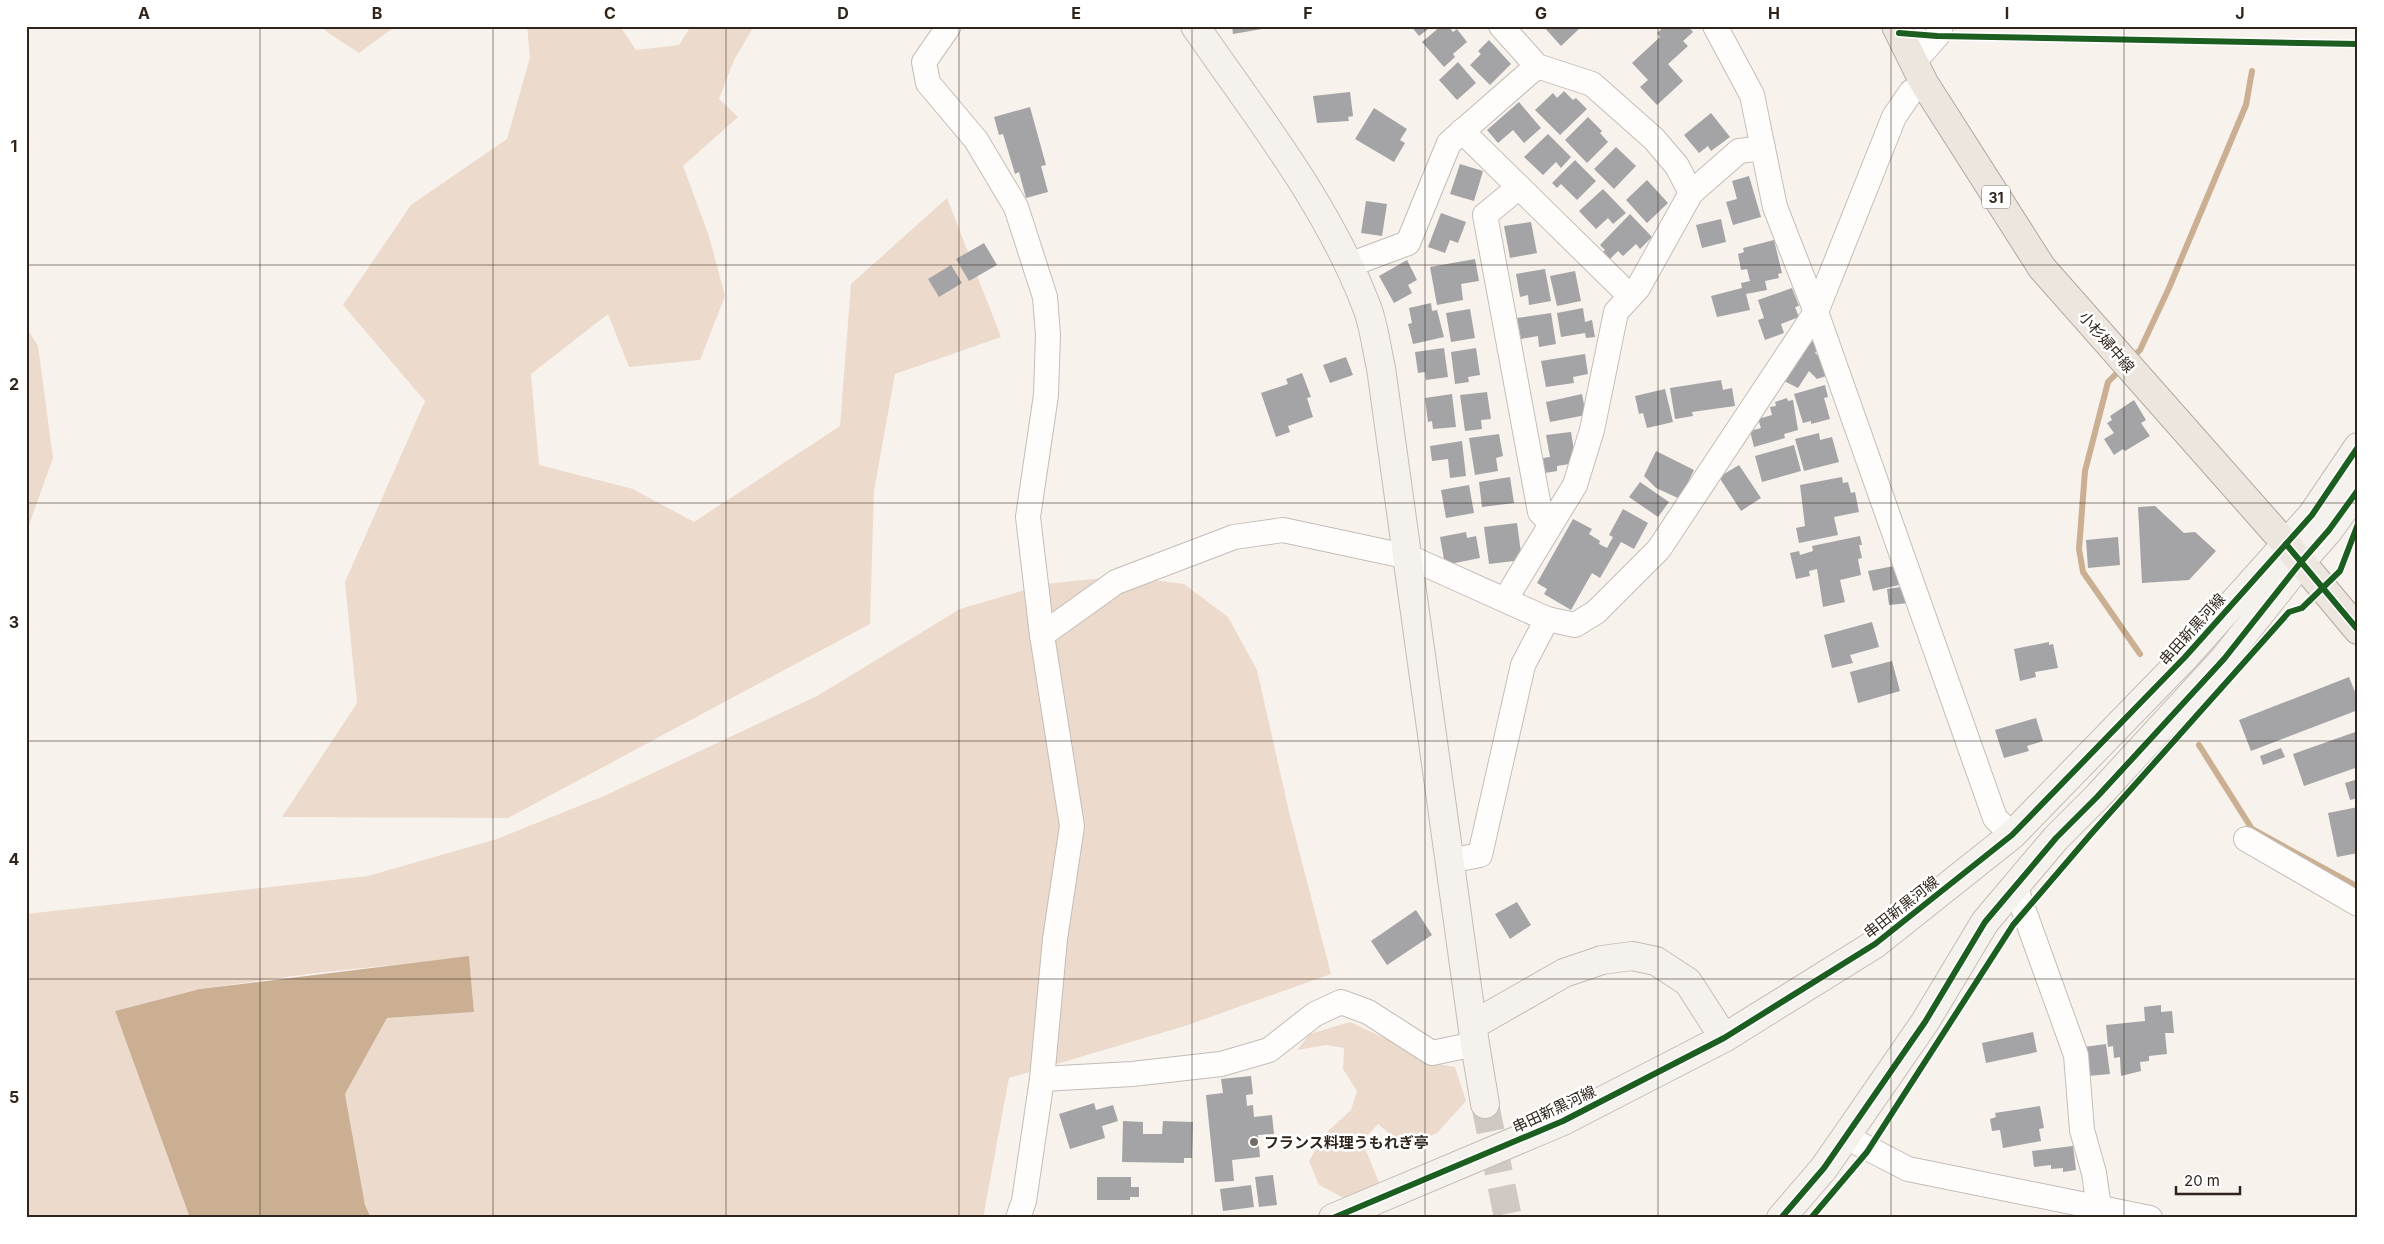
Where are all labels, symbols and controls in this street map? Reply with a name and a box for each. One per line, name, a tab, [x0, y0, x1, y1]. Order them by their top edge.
text: A	[138, 3, 150, 23]
text: B	[372, 3, 382, 23]
text: C	[604, 3, 616, 23]
text: D	[837, 3, 849, 23]
text: E	[1071, 3, 1081, 23]
text: F	[1303, 3, 1313, 23]
text: G	[1535, 3, 1547, 23]
text: H	[1768, 3, 1780, 23]
text: I	[2005, 3, 2009, 23]
text: J	[2235, 3, 2245, 23]
text: 1	[11, 136, 17, 156]
road number: 31	[1982, 186, 2010, 208]
street label: 小杉婦中線	[2075, 307, 2139, 377]
text: 2	[9, 374, 19, 394]
street label: 串田新黒河線	[2155, 589, 2229, 669]
text: 3	[9, 612, 19, 632]
text: 4	[9, 849, 20, 869]
street label: 串田新黒河線	[1860, 872, 1942, 942]
street label: 串田新黒河線	[1509, 1081, 1599, 1137]
text: 5	[9, 1087, 19, 1107]
place label: フランス料理うもれぎ亭	[1264, 1133, 1429, 1152]
marker: フランス料理うもれぎ亭	[1248, 1136, 1260, 1148]
scale bar	[2176, 1164, 2240, 1196]
text: 20 m	[2184, 1171, 2220, 1190]

